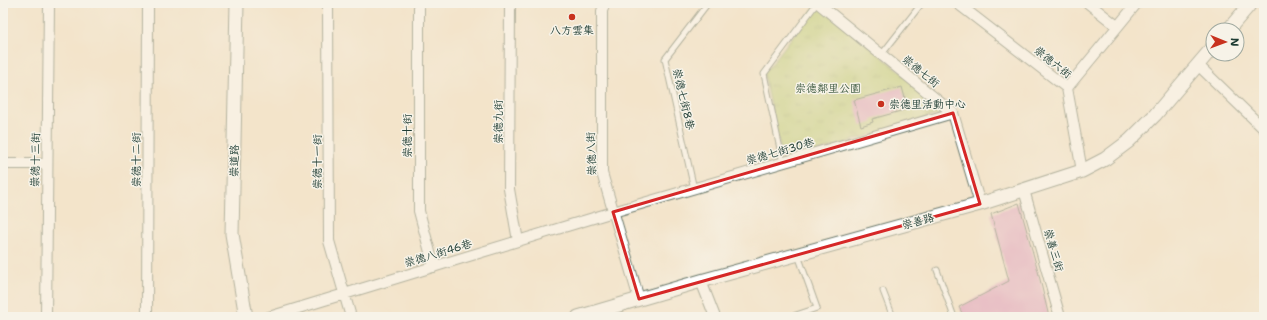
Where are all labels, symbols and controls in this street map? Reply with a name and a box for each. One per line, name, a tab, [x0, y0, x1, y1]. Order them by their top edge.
marker: 八方雲集	[567, 12, 577, 22]
north arrow	[1205, 22, 1245, 62]
place label: 八方雲集	[550, 23, 594, 38]
text: N	[1227, 38, 1242, 47]
street label: 崇德六街	[1031, 43, 1075, 82]
street label: 崇德七街	[899, 52, 943, 92]
street label: 崇德七街8巷	[669, 67, 698, 131]
park label: 崇德鄰里公園	[795, 81, 861, 96]
place label: 崇德里活動中心	[889, 97, 966, 112]
street label: 崇德九街	[491, 99, 506, 144]
marker: 崇德里活動中心	[876, 99, 886, 109]
street label: 崇德十街	[400, 113, 415, 158]
street label: 崇德十三街	[28, 131, 43, 188]
street label: 崇德八街	[583, 131, 600, 176]
street label: 崇德十二街	[129, 132, 144, 188]
street label: 崇德十一街	[310, 134, 325, 190]
street label: 崇德七街30巷	[744, 135, 816, 168]
street label: 崇道路	[227, 144, 242, 178]
street label: 崇善路	[900, 210, 936, 233]
street label: 崇善三街	[1040, 227, 1067, 274]
street label: 崇德八街46巷	[402, 236, 474, 271]

